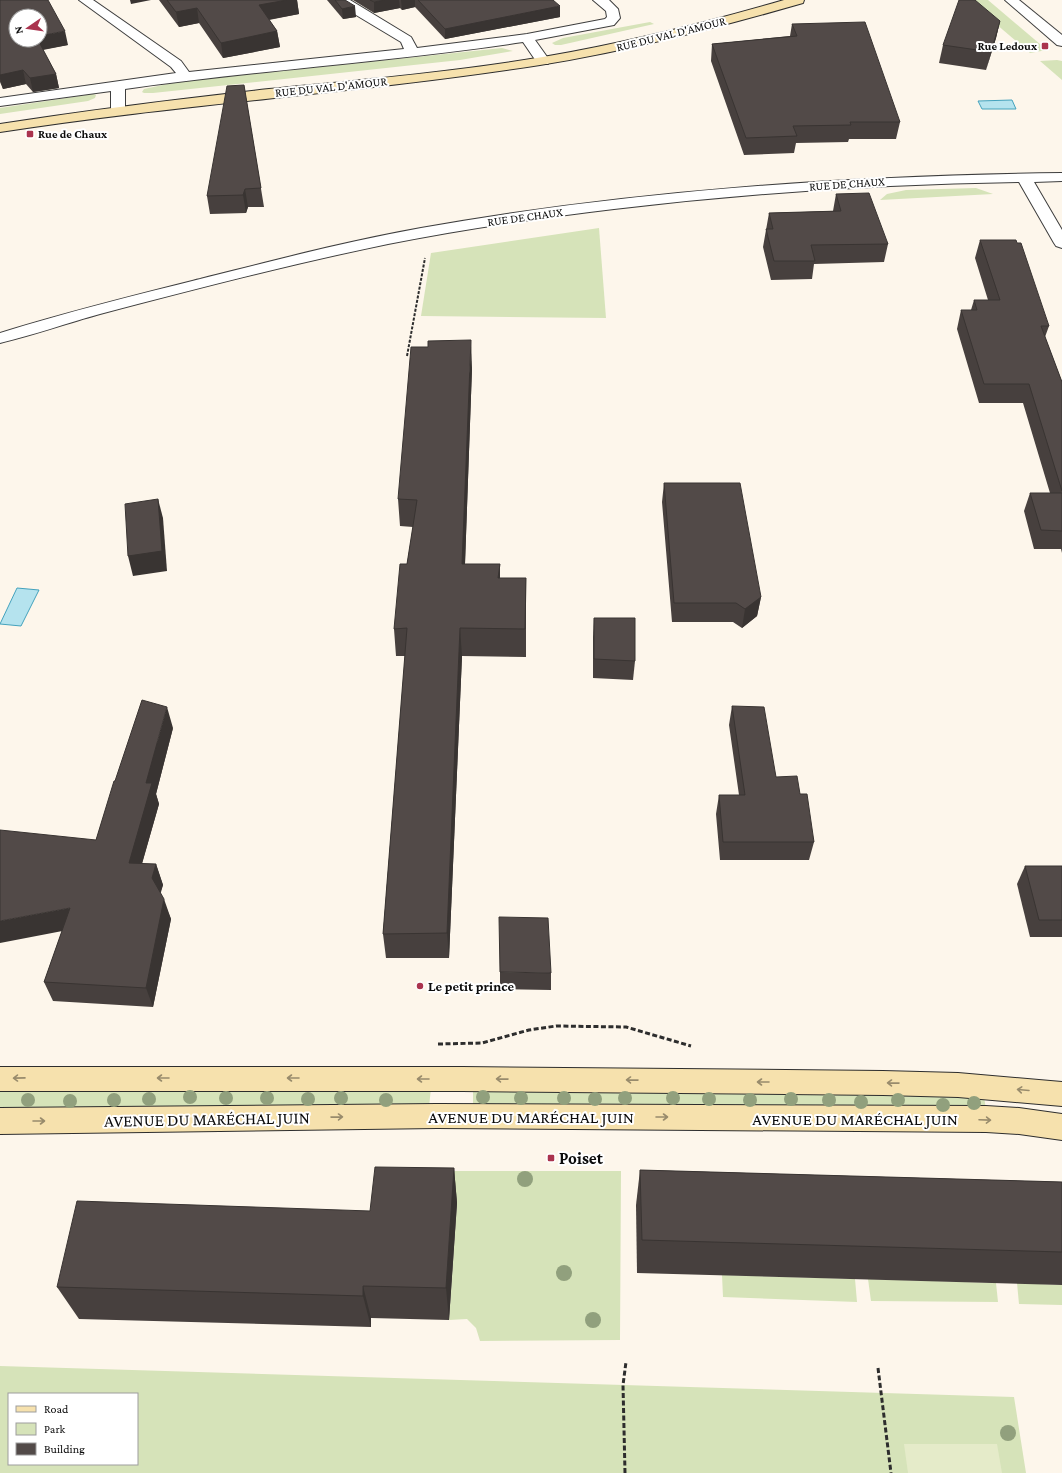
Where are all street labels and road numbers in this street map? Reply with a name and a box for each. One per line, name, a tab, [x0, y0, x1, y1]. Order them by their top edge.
street label: RUE DU VAL D'AMOUR	[615, 14, 728, 54]
street label: RUE DU VAL D'AMOUR	[274, 74, 388, 100]
street label: RUE DE CHAUX	[809, 174, 886, 194]
street label: RUE DE CHAUX	[486, 205, 564, 229]
street label: AVENUE DU MARÉCHAL JUIN	[104, 1108, 310, 1131]
street label: AVENUE DU MARÉCHAL JUIN	[428, 1108, 634, 1127]
street label: AVENUE DU MARÉCHAL JUIN	[752, 1110, 958, 1129]

